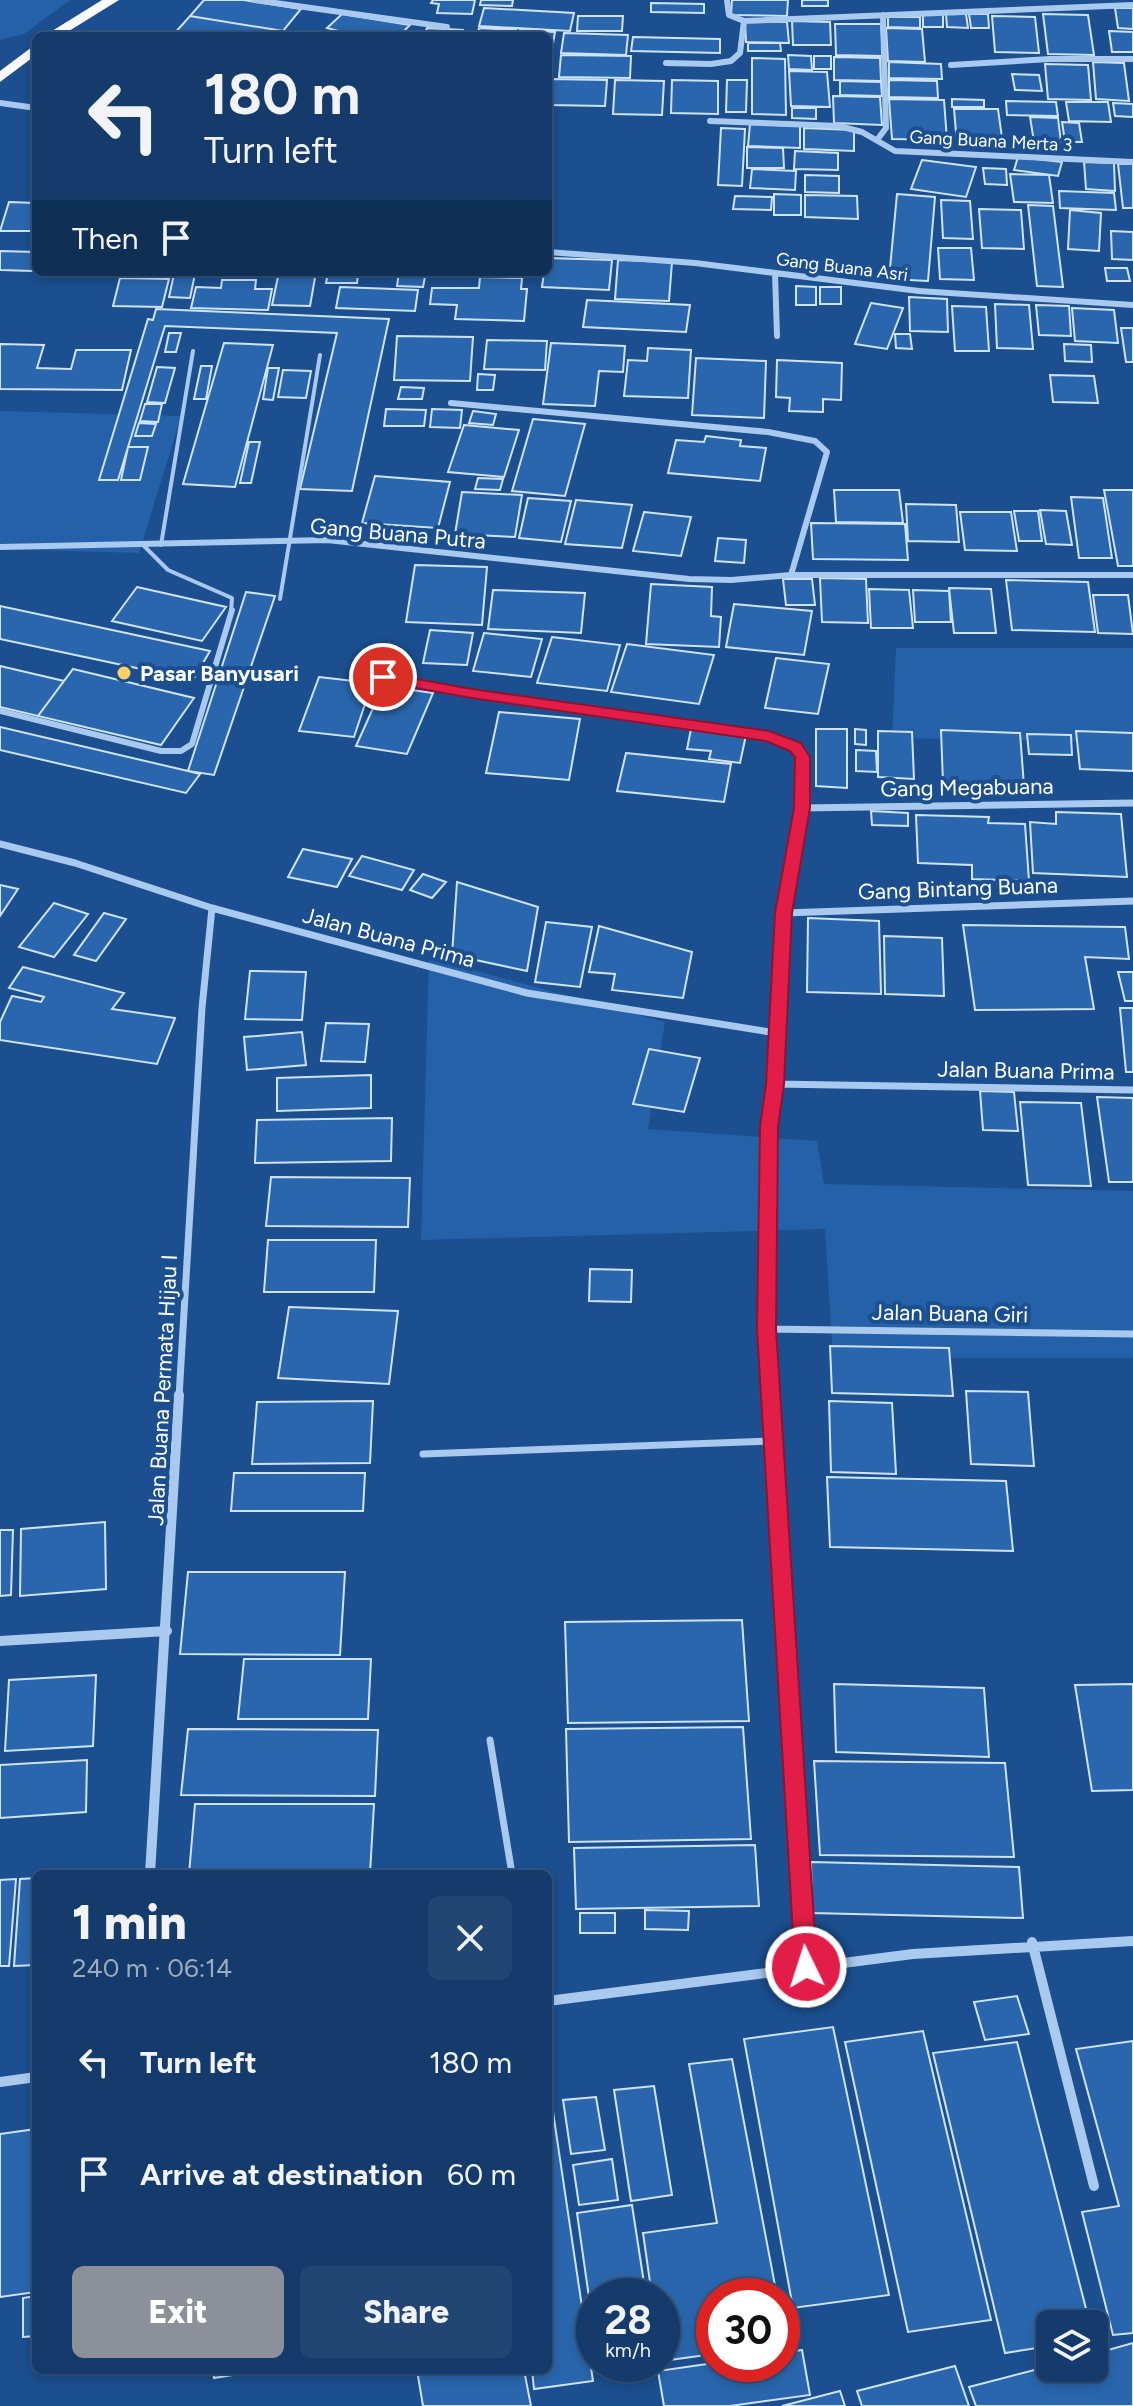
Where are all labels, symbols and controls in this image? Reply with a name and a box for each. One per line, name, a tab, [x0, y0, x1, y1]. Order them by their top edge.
text: 180 m	[204, 61, 360, 128]
icon: left	[72, 64, 176, 168]
street label: Gang Buana Merta 3	[909, 126, 1073, 156]
text: Turn left	[204, 129, 338, 172]
icon: arrive	[154, 216, 198, 260]
text: Then	[72, 220, 138, 257]
street label: Gang Buana Asri	[775, 248, 909, 286]
street label: Gang Buana Putra	[309, 512, 487, 555]
pin	[349, 643, 417, 711]
icon: arrive	[361, 655, 405, 699]
place label: Pasar Banyusari	[140, 660, 299, 687]
marker: Pasar Banyusari	[115, 664, 133, 682]
street label: Gang Megabuana	[880, 772, 1054, 803]
street label: Gang Bintang Buana	[858, 872, 1058, 905]
street label: Jalan Buana Prima	[300, 901, 478, 973]
street label: Jalan Buana Prima	[937, 1055, 1115, 1086]
street label: Jalan Buana Permata Hijau I	[142, 1254, 183, 1526]
street label: Jalan Buana Giri	[871, 1299, 1028, 1328]
text: 1 min	[72, 1893, 187, 1951]
button: close	[428, 1896, 512, 1980]
position arrow	[764, 1925, 848, 2009]
text: 240 m · 06:14	[72, 1952, 232, 1984]
icon: left	[72, 2040, 116, 2084]
text: Turn left	[140, 2044, 257, 2081]
text: 180 m	[429, 2044, 512, 2081]
icon: arrive	[72, 2152, 116, 2196]
text: Arrive at destination	[140, 2156, 423, 2193]
text: 60 m	[447, 2156, 516, 2193]
button: Exit	[72, 2266, 284, 2358]
button: Share	[300, 2266, 512, 2358]
speed limit sign: 30	[696, 2278, 800, 2382]
text: 28	[604, 2296, 652, 2344]
map controls	[1036, 2310, 1108, 2382]
button: layers	[1036, 2310, 1108, 2382]
text: km/h	[605, 2338, 651, 2362]

